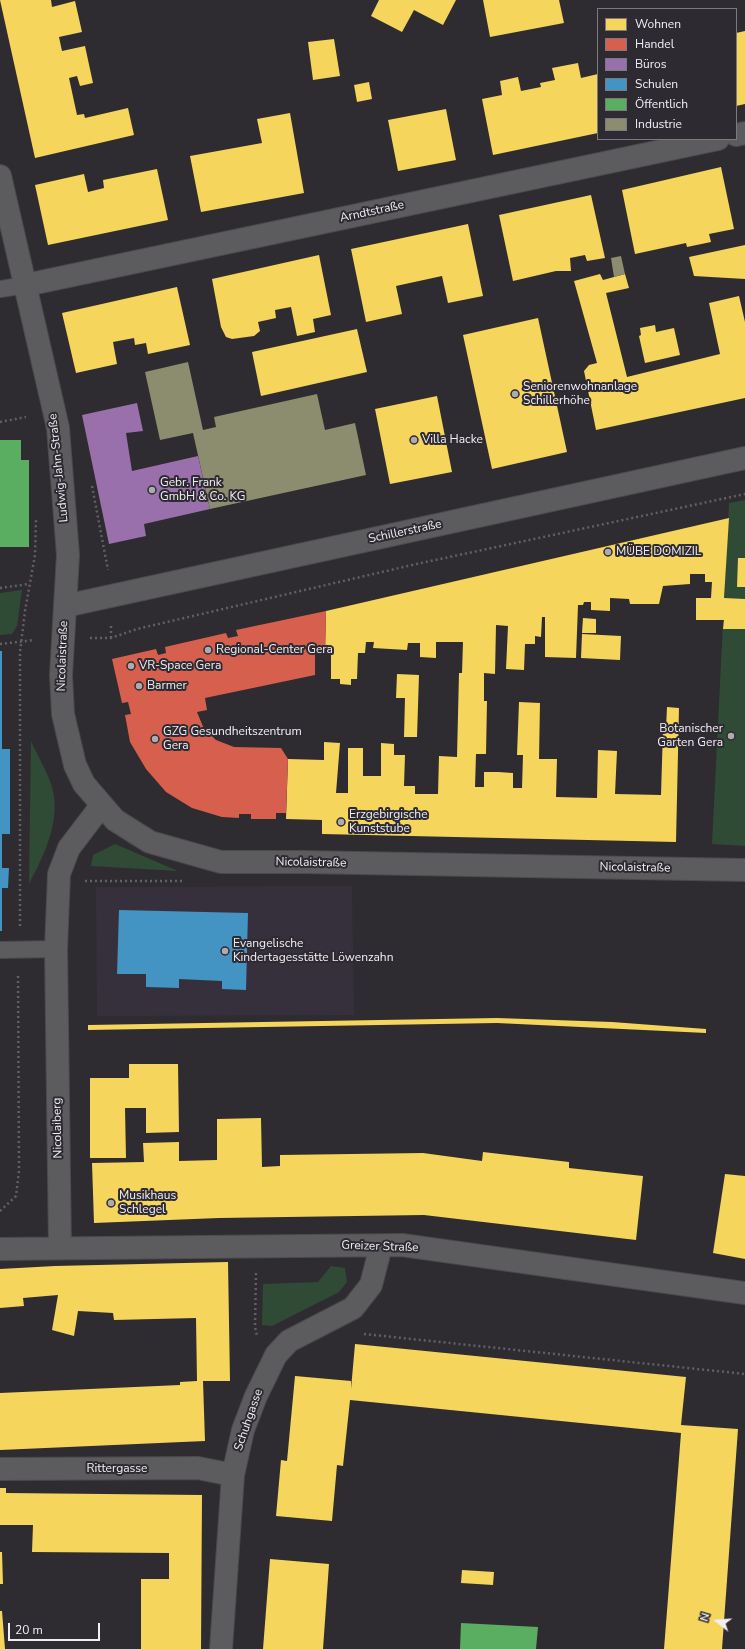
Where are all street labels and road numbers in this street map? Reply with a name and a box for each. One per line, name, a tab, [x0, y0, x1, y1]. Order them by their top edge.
street label: Arndtstraße	[339, 198, 405, 226]
street label: Ludwig-Jahn-Straße	[46, 413, 72, 523]
street label: Schillerstraße	[367, 517, 443, 547]
street label: Nicolaistraße	[55, 620, 71, 692]
street label: Nicolaistraße	[276, 855, 346, 871]
street label: Nicolaistraße	[600, 860, 670, 876]
street label: Nicolaiberg	[50, 1097, 66, 1159]
street label: Greizer Straße	[341, 1238, 419, 1256]
street label: Schuhgasse	[232, 1387, 266, 1453]
street label: Rittergasse	[87, 1462, 147, 1476]

